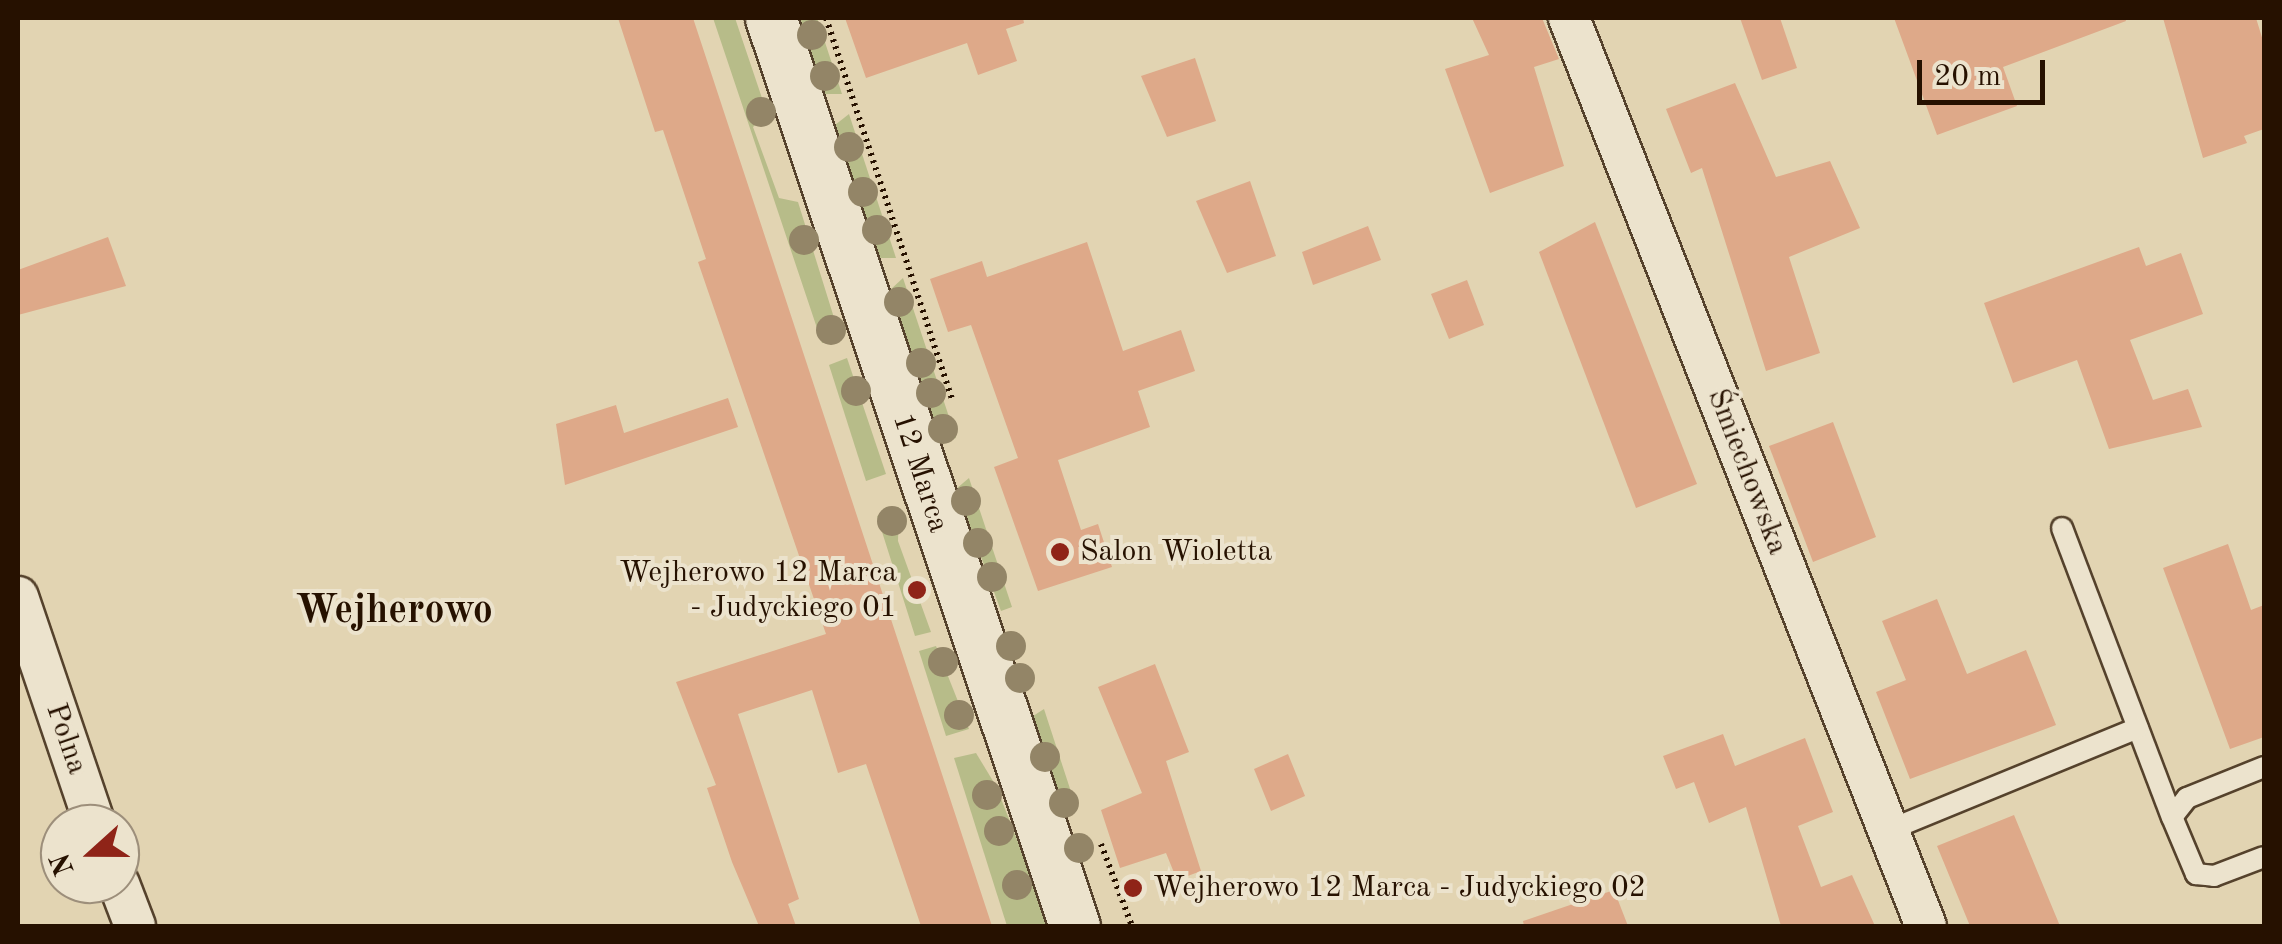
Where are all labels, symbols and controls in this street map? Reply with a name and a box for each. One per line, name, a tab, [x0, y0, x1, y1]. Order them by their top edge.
scale bar	[1922, 40, 2050, 102]
text: 20 m	[1934, 62, 2001, 92]
street label: Śmiechowska	[1699, 384, 1795, 560]
street label: 12 Marca	[884, 409, 956, 537]
place label: Salon Wioletta	[1080, 534, 1272, 570]
marker: Salon Wioletta	[1049, 541, 1071, 563]
place label: Wejherowo 12 Marca - Judyckiego 01	[619, 555, 897, 626]
marker: Wejherowo 12 Marca - Judyckiego 01	[906, 579, 928, 601]
district label: Wejherowo	[295, 588, 493, 636]
street label: Polna	[37, 699, 95, 779]
north arrow	[40, 804, 140, 904]
text: N	[47, 849, 81, 879]
place label: Wejherowo 12 Marca - Judyckiego 02	[1153, 870, 1646, 906]
marker: Wejherowo 12 Marca - Judyckiego 02	[1122, 877, 1144, 899]

